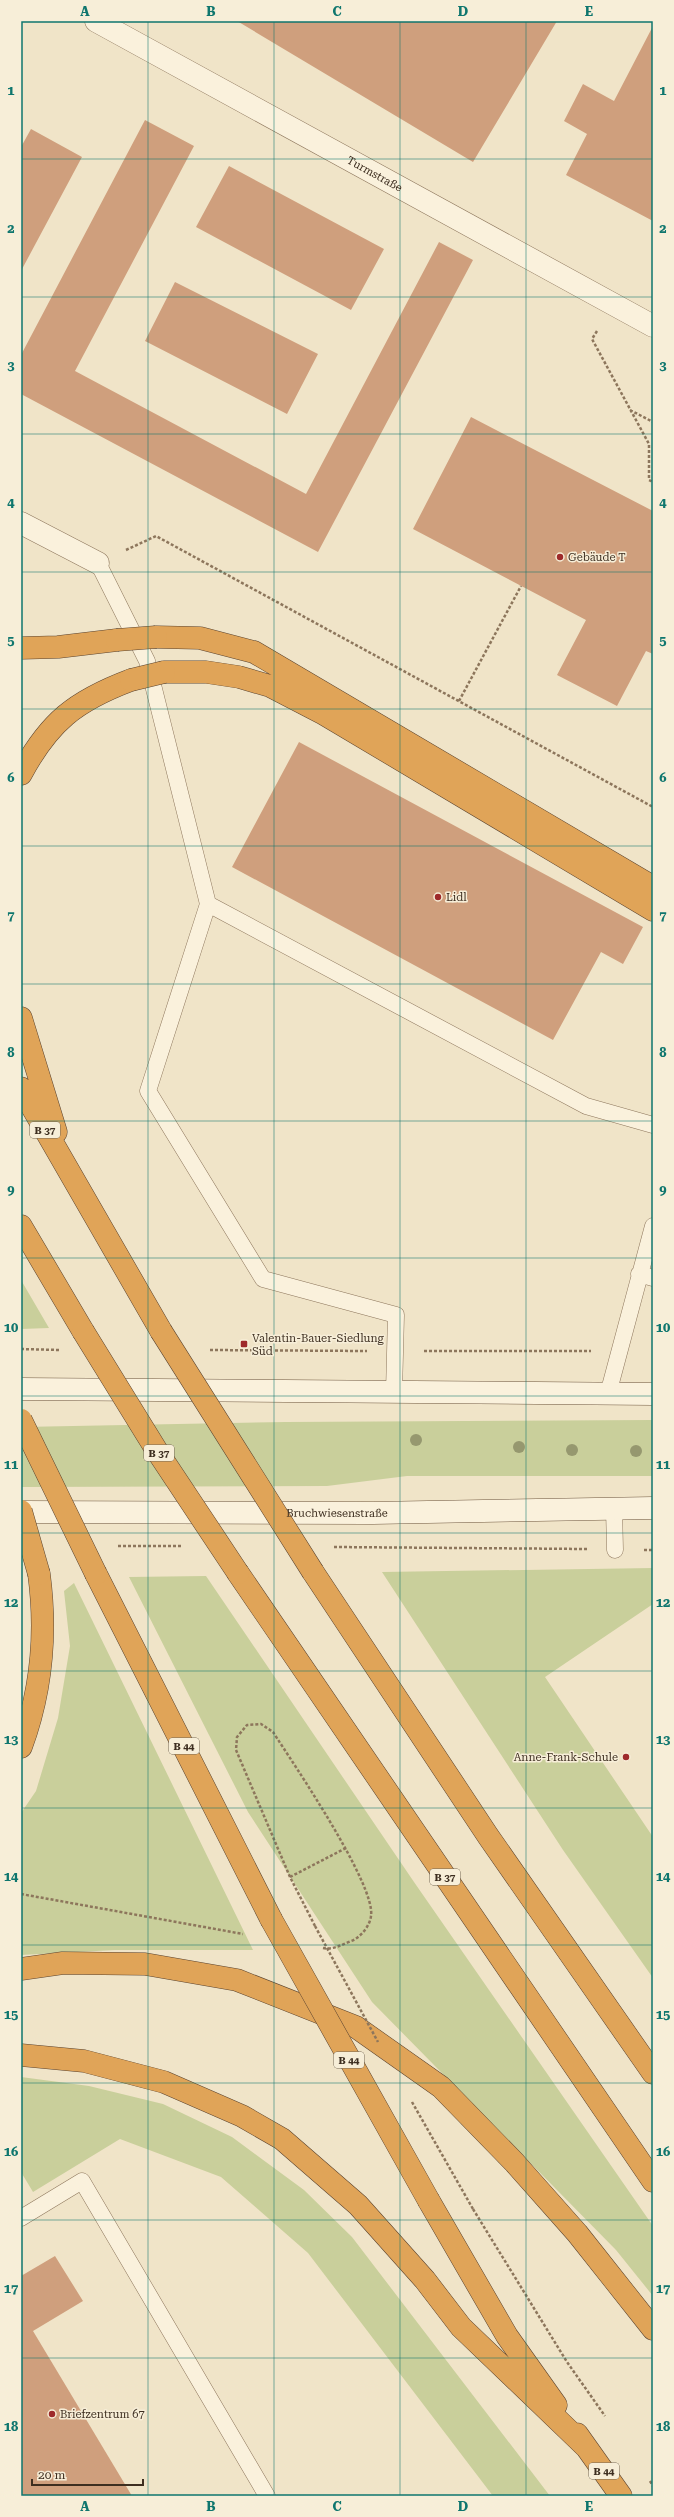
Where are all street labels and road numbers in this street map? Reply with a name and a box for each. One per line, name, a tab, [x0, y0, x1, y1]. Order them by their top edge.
street label: Turmstraße	[345, 153, 405, 194]
road number: B 37	[30, 1122, 60, 1138]
road number: B 37	[144, 1445, 174, 1461]
street label: Bruchwiesenstraße	[286, 1506, 388, 1520]
road number: B 44	[169, 1738, 199, 1754]
road number: B 37	[430, 1869, 460, 1885]
road number: B 44	[334, 2052, 364, 2068]
road number: B 44	[589, 2463, 619, 2479]

